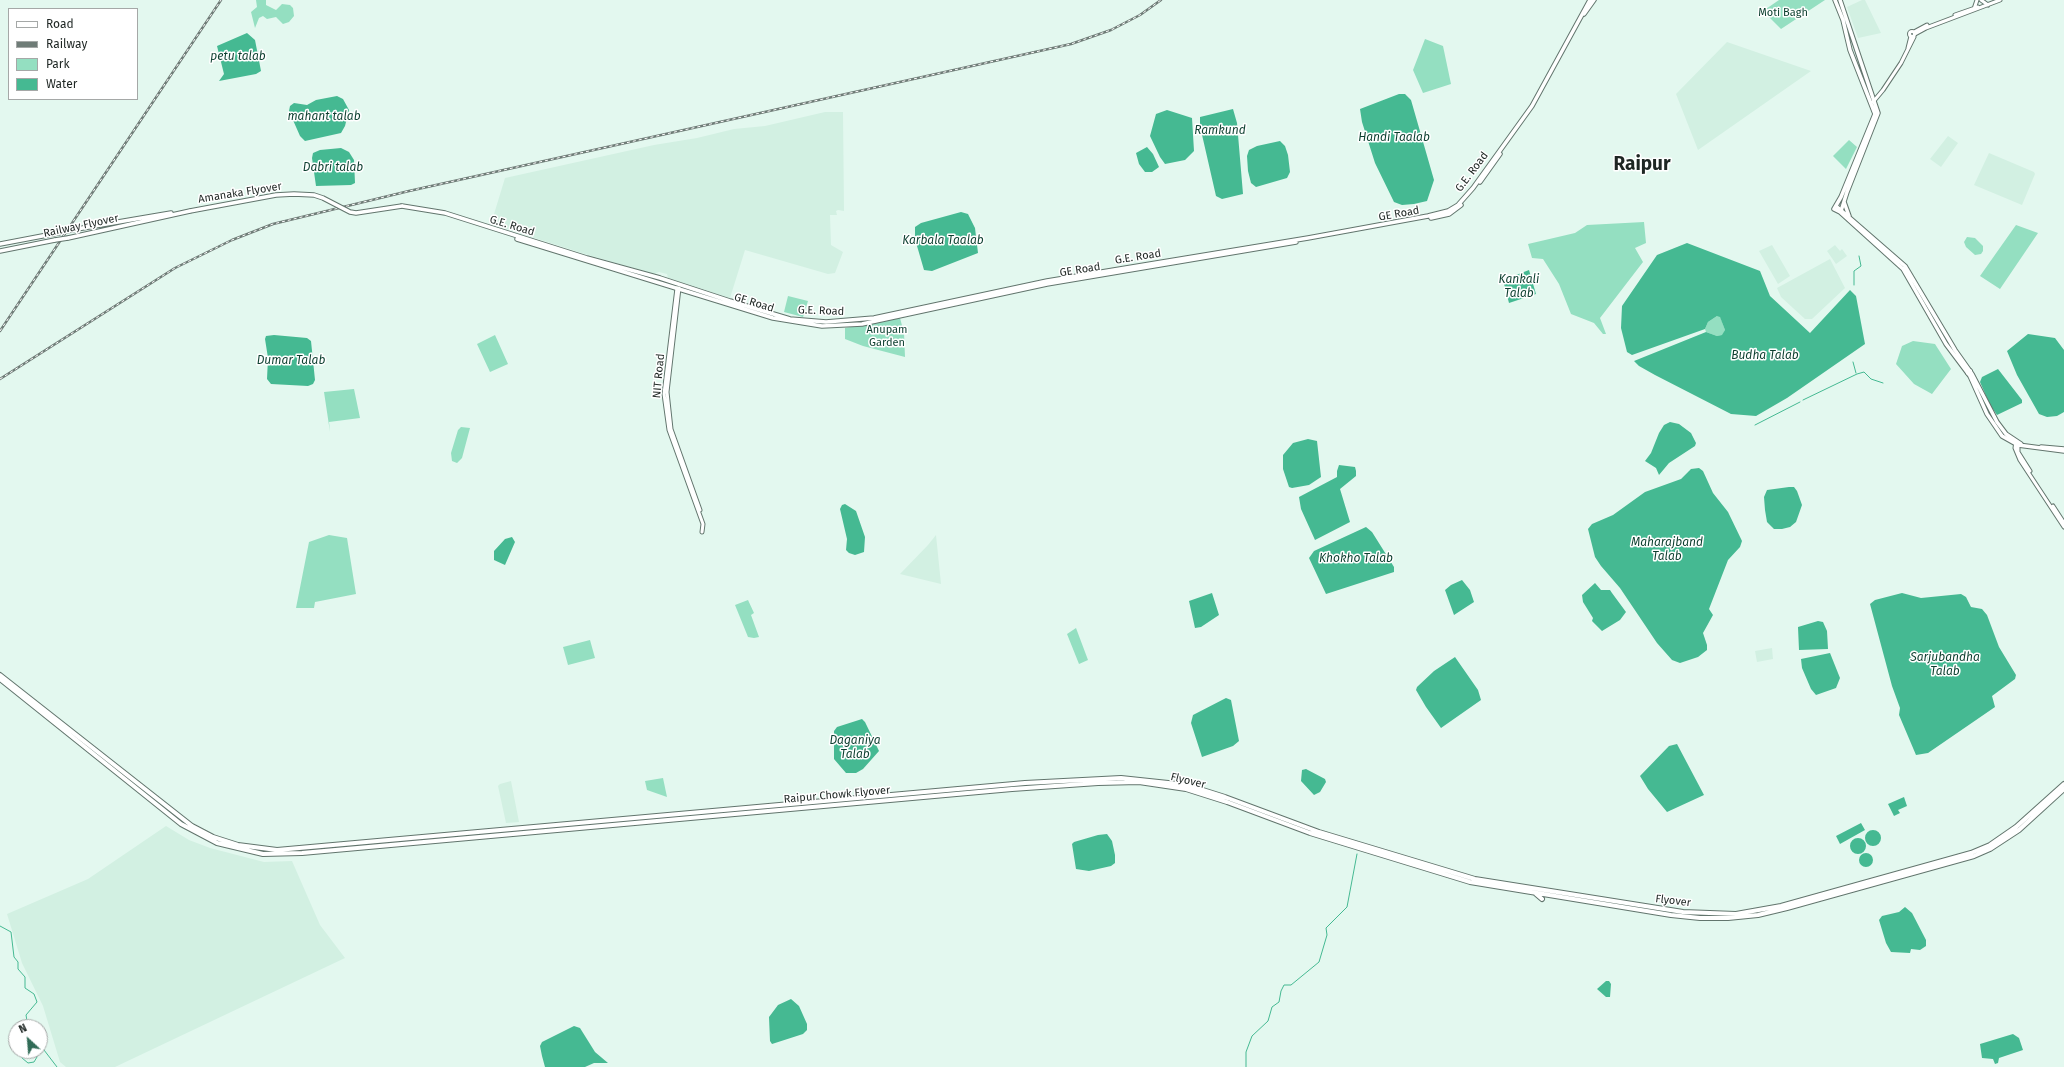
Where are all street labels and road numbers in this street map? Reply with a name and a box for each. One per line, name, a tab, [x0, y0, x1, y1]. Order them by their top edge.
street label: G.E. Road	[1453, 150, 1491, 194]
street label: Amanaka Flyover	[197, 180, 283, 206]
street label: GE Road	[1378, 204, 1420, 224]
street label: Railway Flyover	[42, 212, 120, 240]
street label: G.E. Road	[488, 213, 536, 239]
street label: G.E. Road	[1114, 247, 1162, 267]
street label: GE Road	[1059, 260, 1101, 280]
street label: GE Road	[732, 291, 776, 315]
street label: G.E. Road	[798, 304, 844, 318]
street label: NIT Road	[650, 353, 668, 399]
street label: Flyover	[1169, 770, 1207, 792]
street label: Raipur Chowk Flyover	[783, 784, 891, 806]
street label: Flyover	[1654, 892, 1692, 910]

